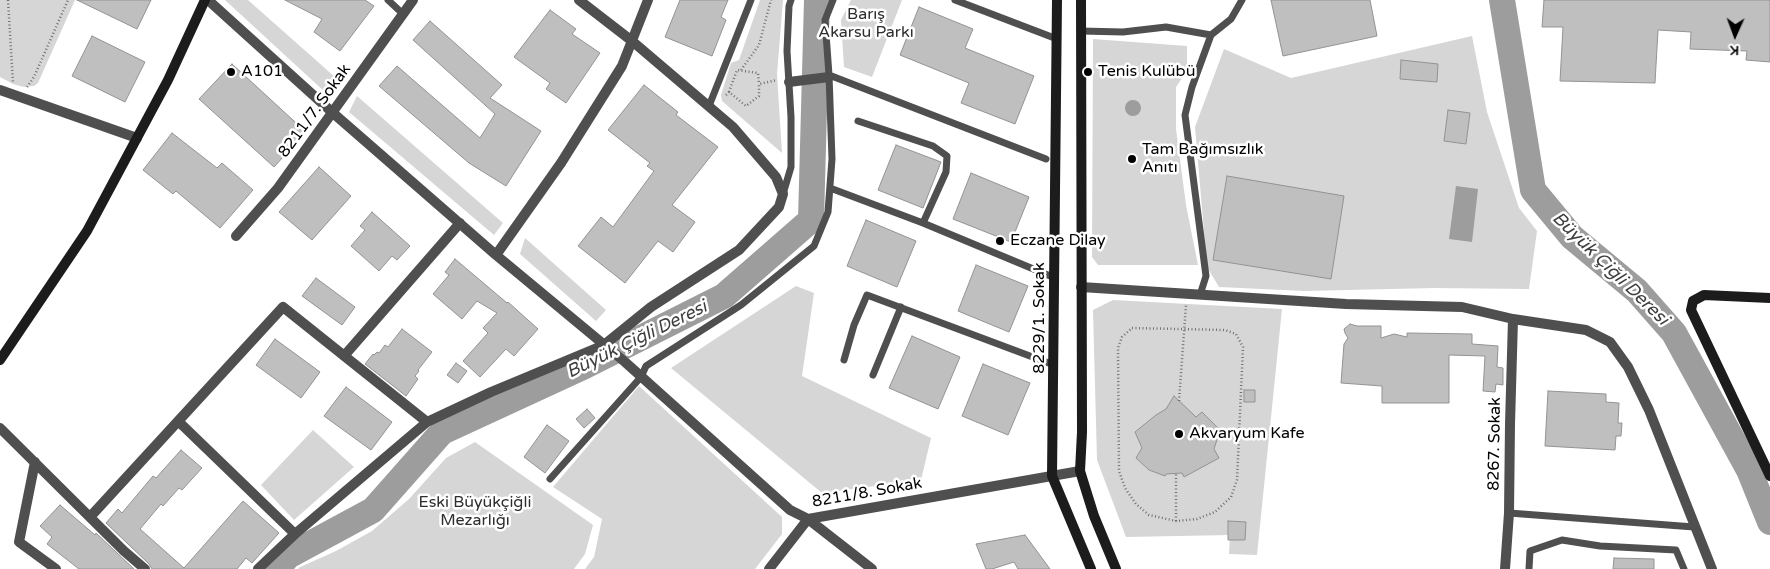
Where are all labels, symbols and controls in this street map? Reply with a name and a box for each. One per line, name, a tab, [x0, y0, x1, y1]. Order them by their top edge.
park label: Barış Akarsu Parkı	[818, 5, 914, 43]
north arrow	[1710, 10, 1760, 60]
text: K	[1729, 42, 1739, 59]
street label: 8211/7. Sokak	[275, 61, 355, 161]
place label: A101	[241, 62, 283, 82]
place label: Tenis Kulübü	[1098, 62, 1195, 82]
marker: A101	[225, 66, 237, 78]
marker: Tenis Kulübü	[1082, 66, 1094, 78]
place label: Tam Bağımsızlık Anıtı	[1142, 140, 1263, 178]
marker: Tam Bağımsızlık Anıtı	[1126, 153, 1138, 165]
water label: Büyük Çiğli Deresi	[1547, 208, 1673, 330]
place label: Eczane Dilay	[1010, 231, 1106, 251]
marker: Eczane Dilay	[994, 235, 1006, 247]
street label: 8229/1. Sokak	[1030, 262, 1050, 374]
water label: Büyük Çiğli Deresi	[563, 297, 711, 383]
street label: 8267. Sokak	[1485, 397, 1505, 491]
place label: Akvaryum Kafe	[1189, 424, 1304, 444]
marker: Akvaryum Kafe	[1173, 428, 1185, 440]
street label: 8211/8. Sokak	[811, 474, 923, 512]
park label: Eski Büyükçiğli Mezarlığı	[419, 493, 531, 531]

